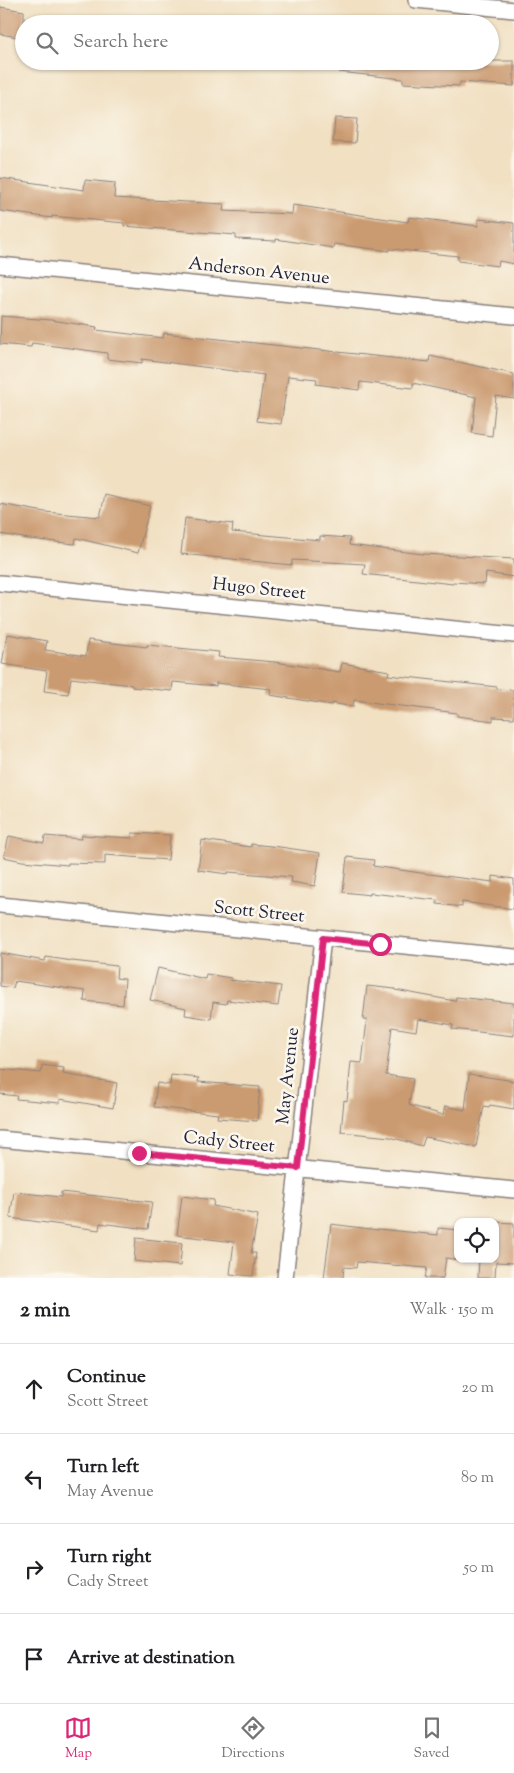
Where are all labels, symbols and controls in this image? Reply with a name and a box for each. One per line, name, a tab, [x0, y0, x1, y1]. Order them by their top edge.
search box	[15, 15, 499, 70]
icon: search	[33, 29, 61, 57]
text: Search here	[73, 29, 168, 56]
street label: Anderson Avenue	[187, 252, 331, 292]
street label: Hugo Street	[211, 572, 307, 608]
street label: Scott Street	[212, 895, 306, 931]
route start	[369, 933, 392, 956]
street label: May Avenue	[271, 1026, 307, 1126]
street label: Cady Street	[182, 1125, 276, 1161]
route end	[128, 1142, 151, 1165]
map controls	[454, 1218, 499, 1263]
button: locate	[454, 1218, 499, 1263]
text: 2 min	[20, 1296, 70, 1326]
text: Walk · 150 m	[410, 1299, 494, 1322]
text: Continue	[67, 1364, 146, 1391]
icon: ahead	[20, 1375, 48, 1403]
text: 20 m	[461, 1377, 494, 1400]
text: Scott Street	[67, 1391, 148, 1414]
text: Turn left	[67, 1454, 139, 1481]
icon: left	[20, 1465, 48, 1493]
text: 80 m	[461, 1467, 494, 1490]
text: May Avenue	[67, 1481, 154, 1504]
text: Turn right	[67, 1544, 151, 1571]
icon: right	[20, 1555, 48, 1583]
text: 50 m	[463, 1557, 494, 1580]
text: Cady Street	[67, 1571, 148, 1594]
icon: arrive	[20, 1645, 48, 1673]
text: Arrive at destination	[67, 1645, 235, 1672]
tab: Map	[64, 1714, 92, 1764]
tab: Directions	[221, 1714, 285, 1764]
tab: Saved	[414, 1714, 449, 1764]

